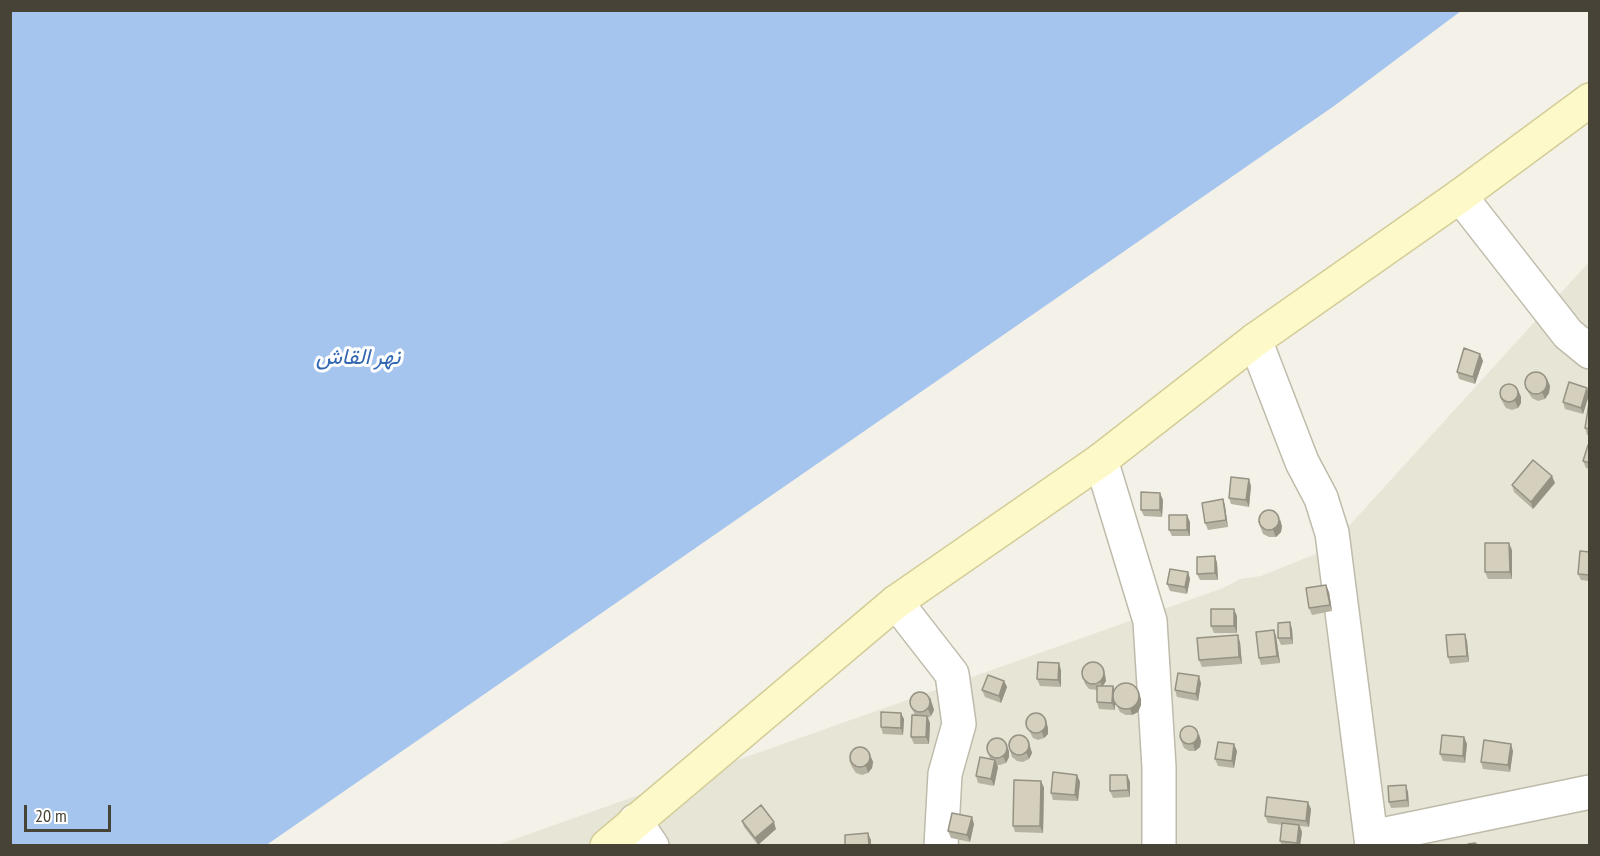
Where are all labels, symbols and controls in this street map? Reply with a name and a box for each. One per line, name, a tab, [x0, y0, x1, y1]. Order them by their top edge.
water label: نهر القاش	[316, 345, 400, 371]
scale bar	[27, 793, 114, 831]
text: 20 m	[35, 804, 67, 827]

